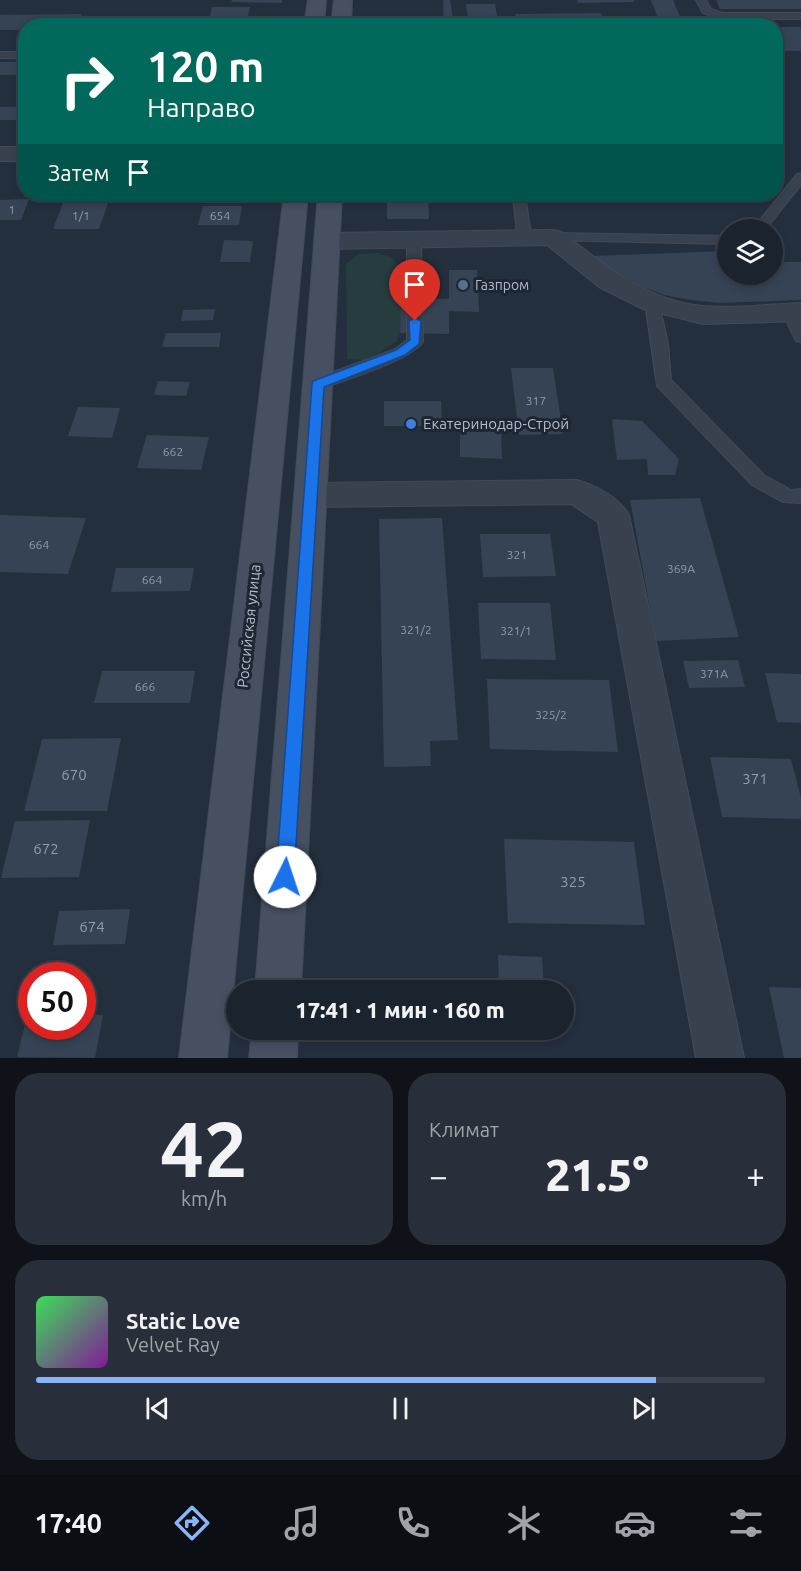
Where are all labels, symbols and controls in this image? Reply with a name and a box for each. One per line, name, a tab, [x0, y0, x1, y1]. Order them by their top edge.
icon: right	[48, 42, 126, 120]
text: 120 m	[147, 43, 264, 90]
text: Направо	[147, 92, 256, 122]
icon: arrive	[122, 156, 155, 189]
text: Затем	[48, 160, 110, 185]
house number: 1	[9, 203, 15, 216]
house number: 1/1	[72, 209, 90, 222]
house number: 654	[210, 209, 230, 222]
map controls	[717, 219, 783, 285]
button: layers	[717, 219, 783, 285]
pin	[389, 259, 440, 321]
icon: arrive	[398, 268, 431, 301]
place label: Газпром	[475, 277, 529, 293]
marker: Газпром	[456, 278, 470, 292]
house number: 317	[526, 394, 546, 407]
place label: Екатеринодар-Строй	[423, 415, 569, 432]
marker: Екатеринодар-Строй	[404, 417, 418, 431]
house number: 662	[163, 445, 183, 458]
house number: 664	[29, 538, 49, 551]
house number: 321	[507, 548, 527, 561]
house number: 369А	[667, 562, 695, 575]
street label: Российская улица	[234, 563, 263, 689]
house number: 664	[142, 573, 162, 586]
house number: 321/2	[400, 623, 432, 636]
house number: 321/1	[500, 624, 532, 637]
house number: 371А	[700, 667, 728, 680]
house number: 666	[135, 680, 155, 693]
house number: 325/2	[535, 708, 567, 721]
house number: 670	[61, 766, 87, 783]
house number: 371	[742, 770, 768, 787]
house number: 672	[33, 840, 59, 857]
position arrow	[253, 845, 317, 909]
house number: 325	[560, 873, 586, 890]
house number: 674	[79, 918, 105, 935]
speed limit sign: 50	[18, 962, 96, 1040]
text: 17:41 · 1 мин · 160 m	[295, 997, 505, 1022]
text: 42	[160, 1104, 248, 1192]
text: Климат	[429, 1118, 499, 1141]
text: 21.5°	[545, 1149, 649, 1200]
text: −	[429, 1157, 448, 1194]
text: +	[746, 1157, 765, 1194]
text: km/h	[181, 1187, 227, 1210]
text: Static Love	[126, 1308, 241, 1333]
text: Velvet Ray	[126, 1333, 220, 1356]
icon: previous	[141, 1392, 174, 1425]
icon: pause	[384, 1392, 417, 1425]
icon: next	[627, 1392, 660, 1425]
icon: directions	[171, 1502, 213, 1544]
icon: music	[281, 1502, 323, 1544]
icon: phone	[392, 1502, 434, 1544]
icon: climate	[503, 1502, 545, 1544]
icon: car	[614, 1502, 656, 1544]
icon: filters	[725, 1502, 767, 1544]
text: 17:40	[34, 1508, 102, 1538]

